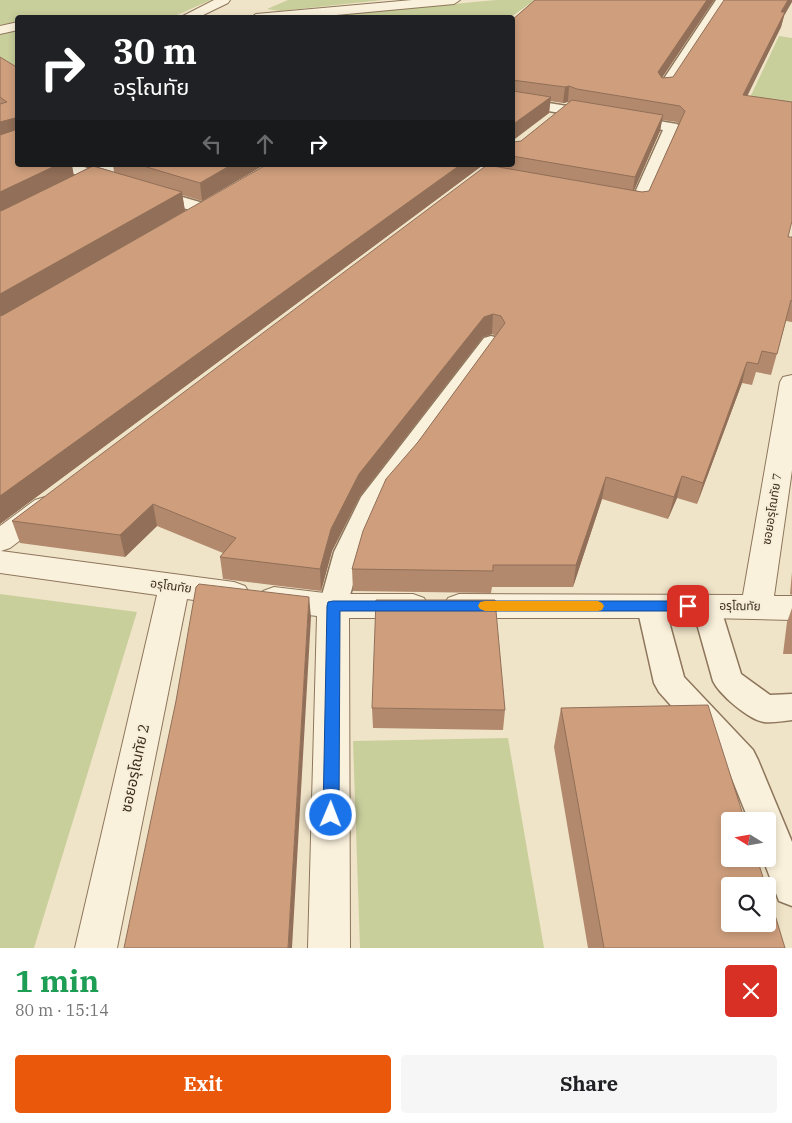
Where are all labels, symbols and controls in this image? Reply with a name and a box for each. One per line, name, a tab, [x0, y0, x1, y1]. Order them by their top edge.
text: 30 m	[113, 28, 197, 74]
icon: right	[30, 35, 95, 100]
text: อรุโณทัย	[113, 72, 189, 101]
icon: left	[198, 130, 226, 158]
icon: ahead	[251, 130, 279, 158]
icon: right	[304, 130, 332, 158]
street label: ซอยอรุโณทัย 7	[758, 472, 785, 546]
street label: อรุโณทัย	[149, 575, 193, 596]
pin	[667, 585, 709, 627]
icon: arrive	[674, 592, 702, 620]
street label: อรุโณทัย	[719, 598, 761, 613]
street label: ซอยอรุโณทัย 2	[116, 722, 153, 814]
position arrow	[304, 788, 356, 840]
north arrow	[721, 812, 776, 868]
map controls	[721, 812, 776, 932]
button: search	[721, 877, 776, 932]
text: 1 min	[15, 961, 99, 1000]
button: close	[725, 965, 777, 1017]
text: 80 m · 15:14	[15, 1000, 109, 1020]
button: Exit	[15, 1055, 391, 1113]
button: Share	[401, 1055, 777, 1113]

